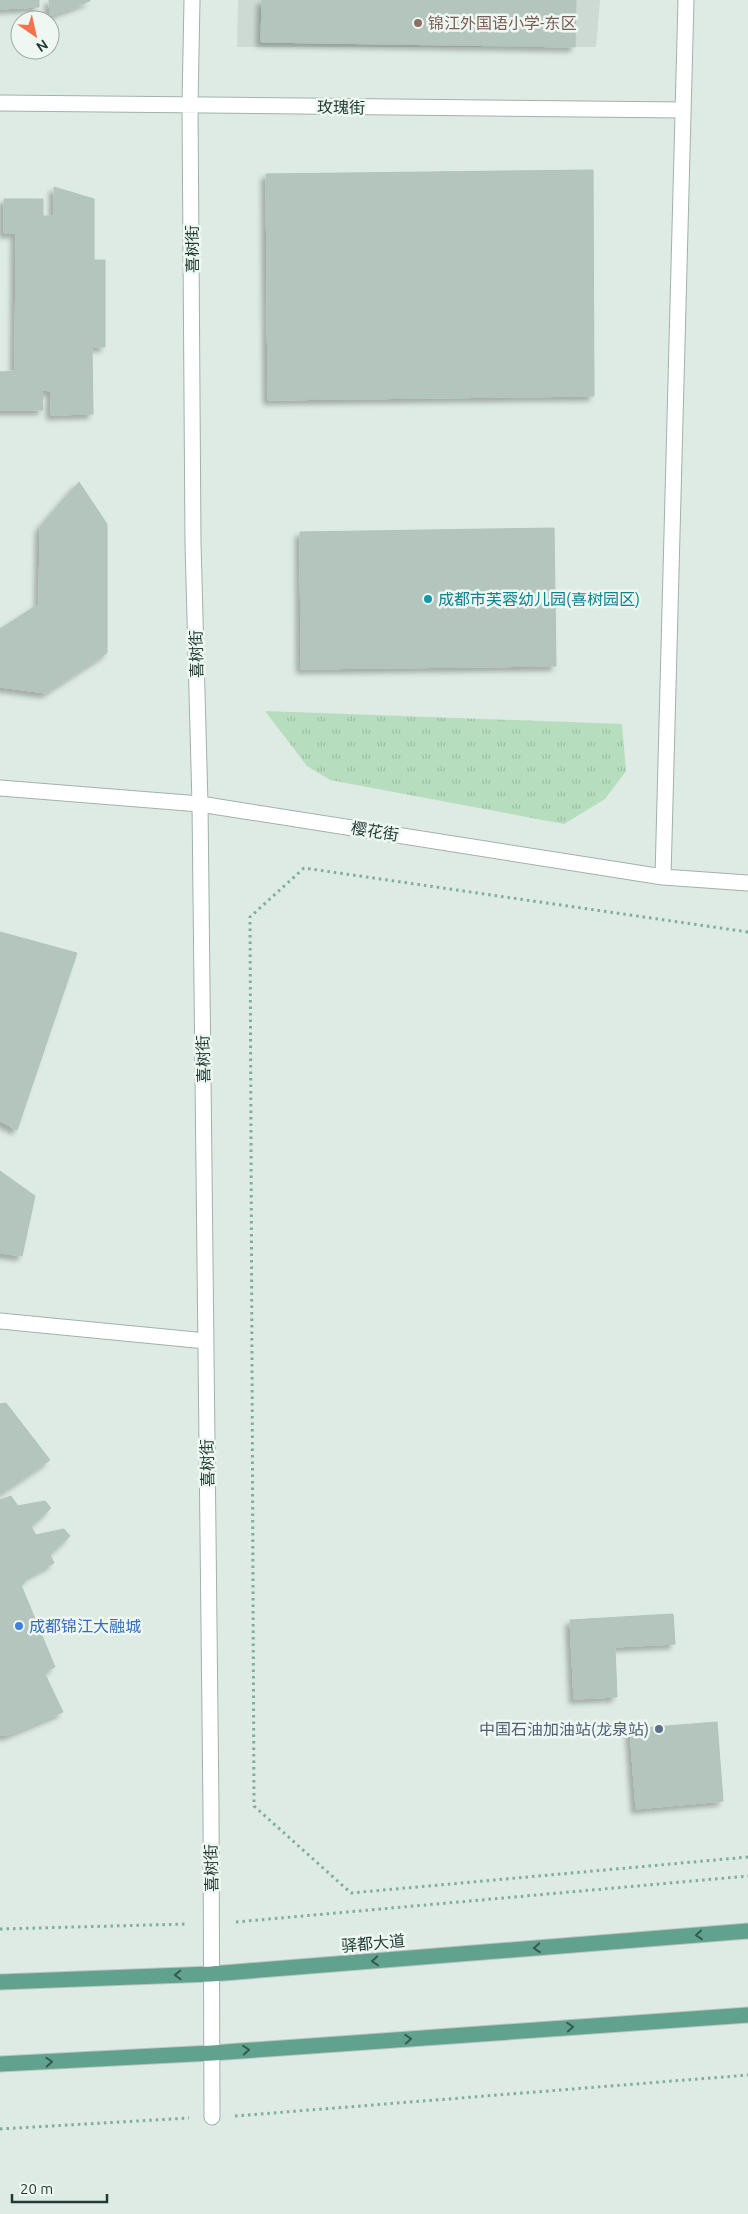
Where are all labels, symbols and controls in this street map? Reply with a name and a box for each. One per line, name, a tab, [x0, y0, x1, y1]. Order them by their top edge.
north arrow	[10, 10, 60, 60]
place label: 锦江外国语小学-东区	[428, 14, 577, 32]
marker: 锦江外国语小学-东区	[412, 17, 424, 29]
text: N	[33, 36, 51, 55]
street label: 玫瑰街	[317, 98, 365, 116]
street label: 喜树街	[183, 225, 201, 273]
place label: 成都市芙蓉幼儿园(喜树园区)	[438, 590, 640, 609]
marker: 成都市芙蓉幼儿园(喜树园区)	[422, 593, 434, 605]
street label: 喜树街	[187, 630, 205, 678]
street label: 樱花街	[350, 818, 400, 844]
street label: 喜树街	[194, 1035, 212, 1083]
street label: 喜树街	[198, 1439, 216, 1487]
place label: 成都锦江大融城	[29, 1617, 141, 1635]
marker: 成都锦江大融城	[13, 1620, 25, 1632]
place label: 中国石油加油站(龙泉站)	[479, 1720, 649, 1739]
marker: 中国石油加油站(龙泉站)	[653, 1723, 665, 1735]
street label: 喜树街	[202, 1844, 220, 1892]
one-way arrow	[695, 1929, 703, 1940]
street label: 驿都大道	[340, 1931, 406, 1955]
one-way arrow	[533, 1942, 541, 1953]
one-way arrow	[371, 1955, 379, 1966]
one-way arrow	[174, 1970, 182, 1981]
one-way arrow	[566, 2022, 574, 2033]
one-way arrow	[404, 2033, 412, 2044]
one-way arrow	[242, 2045, 250, 2056]
one-way arrow	[45, 2056, 53, 2067]
scale bar	[12, 2172, 108, 2204]
text: 20 m	[20, 2180, 53, 2197]

